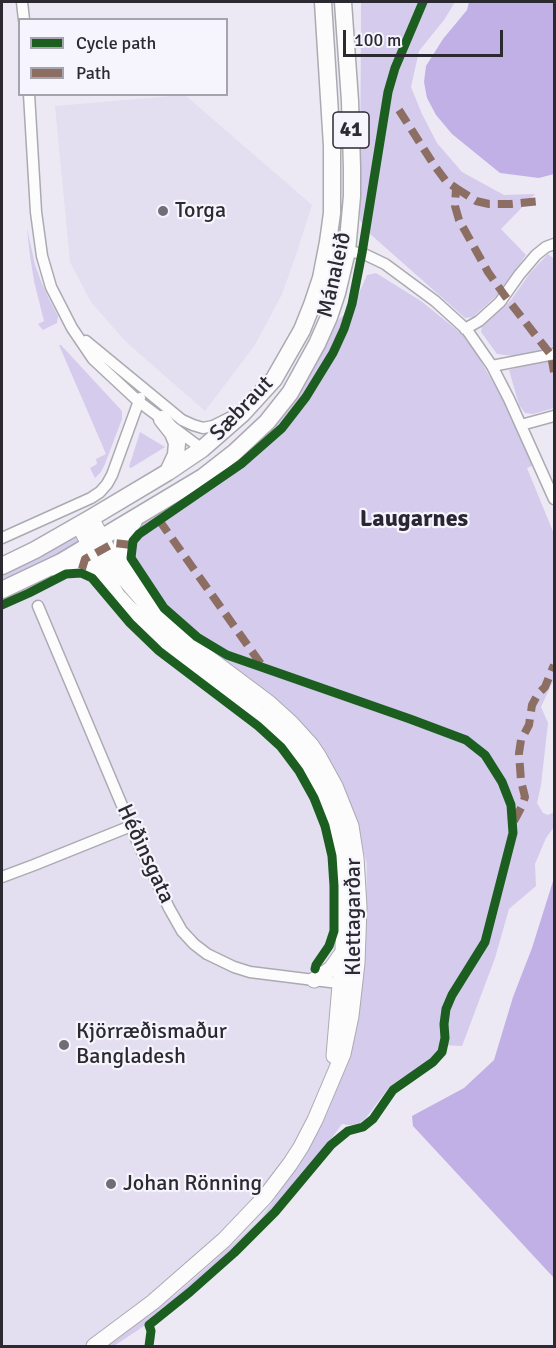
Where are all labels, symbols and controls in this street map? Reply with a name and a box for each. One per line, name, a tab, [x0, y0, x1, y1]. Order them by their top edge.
legend	[18, 18, 228, 96]
scale bar	[346, 18, 506, 56]
text: 100 m	[354, 29, 401, 51]
text: Cycle path	[76, 32, 156, 54]
text: Path	[76, 62, 111, 84]
road number: 41	[333, 112, 369, 148]
place label: Torga	[175, 198, 226, 224]
marker: Torga	[156, 204, 170, 218]
street label: Mánaleið	[312, 230, 358, 320]
street label: Sæbraut	[205, 371, 279, 447]
district label: Laugarnes	[360, 506, 468, 534]
street label: Héðinsgata	[111, 800, 179, 908]
street label: Klettagarðar	[341, 858, 367, 976]
place label: Kjörræðismaður Bangladesh	[76, 1019, 227, 1070]
marker: Kjörræðismaður Bangladesh	[57, 1038, 71, 1052]
place label: Johan Rönning	[123, 1171, 262, 1197]
marker: Johan Rönning	[104, 1177, 118, 1191]

